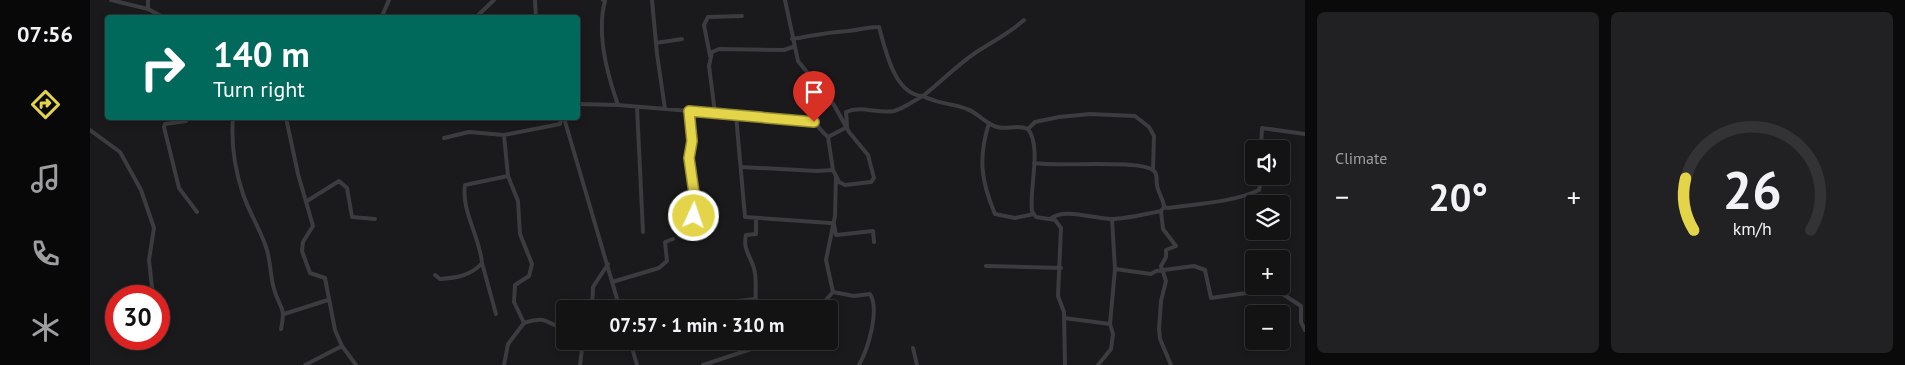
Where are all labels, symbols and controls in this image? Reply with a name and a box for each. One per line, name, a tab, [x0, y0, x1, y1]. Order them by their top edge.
text: 07:56	[17, 20, 73, 48]
text: 140 m	[213, 31, 310, 77]
icon: right	[130, 35, 195, 100]
pin	[793, 71, 835, 122]
text: Turn right	[213, 75, 305, 103]
icon: arrive	[800, 78, 828, 106]
icon: directions	[28, 87, 63, 122]
map controls	[1245, 140, 1290, 350]
button: sound	[1245, 140, 1290, 185]
text: Climate	[1335, 148, 1387, 168]
text: 26	[1723, 156, 1781, 223]
icon: music	[28, 161, 63, 196]
text: 20°	[1428, 172, 1488, 221]
text: −	[1335, 178, 1349, 215]
text: +	[1567, 178, 1581, 215]
position arrow	[667, 189, 719, 241]
button: layers	[1245, 195, 1290, 240]
text: km/h	[1732, 217, 1772, 240]
icon: phone	[28, 236, 63, 271]
button: +	[1245, 250, 1290, 295]
speed limit sign: 30	[105, 285, 170, 350]
button: −	[1245, 305, 1290, 350]
icon: climate	[28, 310, 63, 345]
text: 07:57 · 1 min · 310 m	[610, 313, 784, 337]

